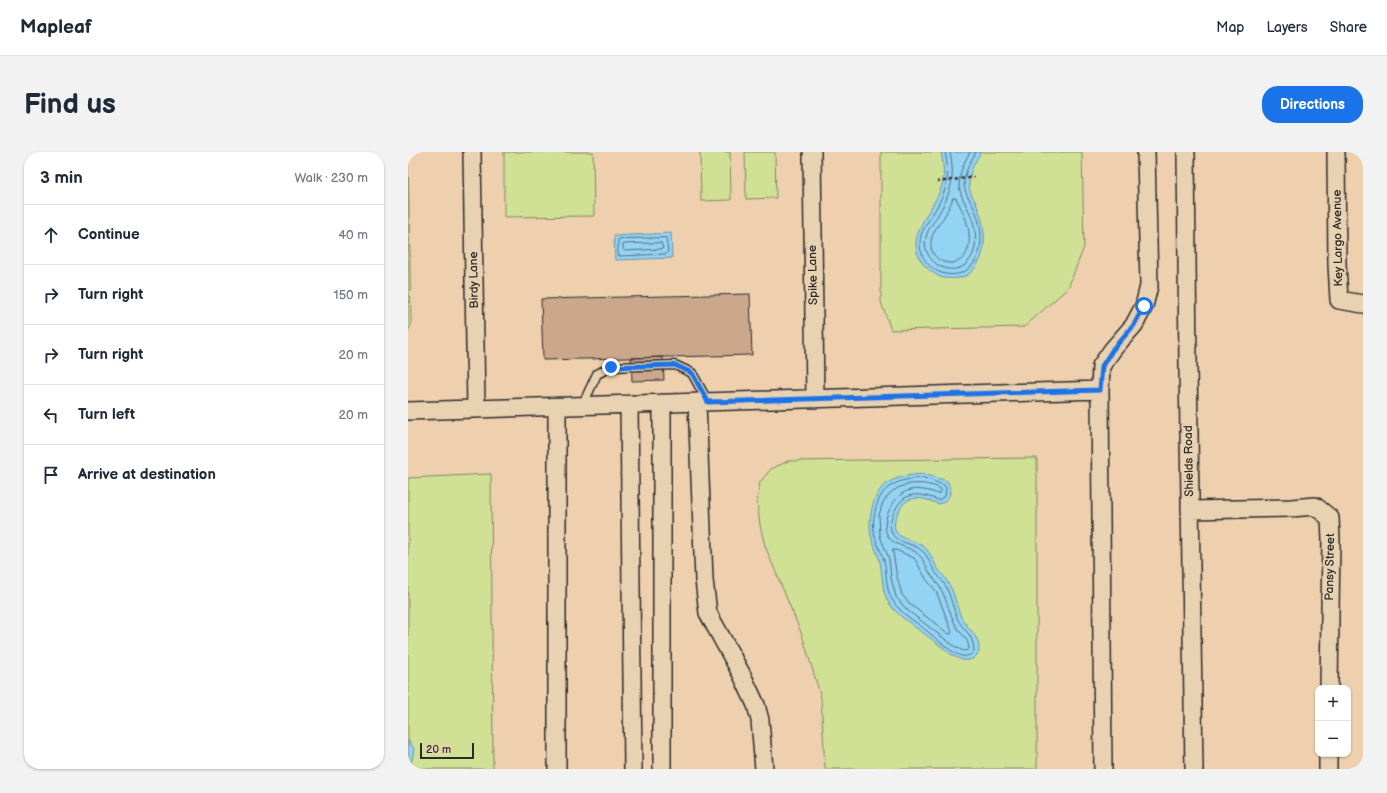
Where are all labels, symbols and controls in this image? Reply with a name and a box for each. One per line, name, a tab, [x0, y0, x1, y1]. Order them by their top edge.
text: Mapleaf	[20, 16, 92, 39]
text: Map	[1216, 19, 1244, 36]
text: Layers	[1266, 19, 1308, 36]
text: Share	[1330, 19, 1367, 36]
button: Directions	[1262, 86, 1363, 123]
text: Find us	[24, 88, 116, 121]
text: 3 min	[40, 168, 83, 188]
text: Walk · 230 m	[294, 170, 368, 186]
street label: Key Largo Avenue	[1330, 189, 1346, 287]
icon: ahead	[40, 224, 62, 246]
text: Continue	[78, 225, 140, 244]
text: 40 m	[338, 227, 368, 243]
street label: Spike Lane	[805, 245, 821, 305]
street label: Birdy Lane	[466, 251, 482, 309]
icon: right	[40, 284, 62, 306]
text: Turn right	[78, 285, 143, 304]
text: 150 m	[334, 287, 368, 303]
route start	[1135, 297, 1153, 315]
icon: right	[40, 344, 62, 366]
text: Turn right	[78, 345, 143, 364]
text: 20 m	[338, 347, 368, 363]
route end	[602, 358, 620, 376]
icon: left	[40, 404, 62, 426]
text: Turn left	[78, 405, 135, 424]
text: 20 m	[338, 407, 368, 423]
street label: Shields Road	[1181, 425, 1197, 497]
icon: arrive	[40, 464, 62, 486]
text: Arrive at destination	[78, 465, 216, 484]
street label: Pansy Street	[1322, 533, 1338, 601]
map controls	[1315, 685, 1351, 757]
button: +	[1315, 685, 1351, 721]
button: −	[1315, 721, 1351, 757]
scale bar	[420, 741, 474, 760]
text: 20 m	[426, 743, 451, 756]

